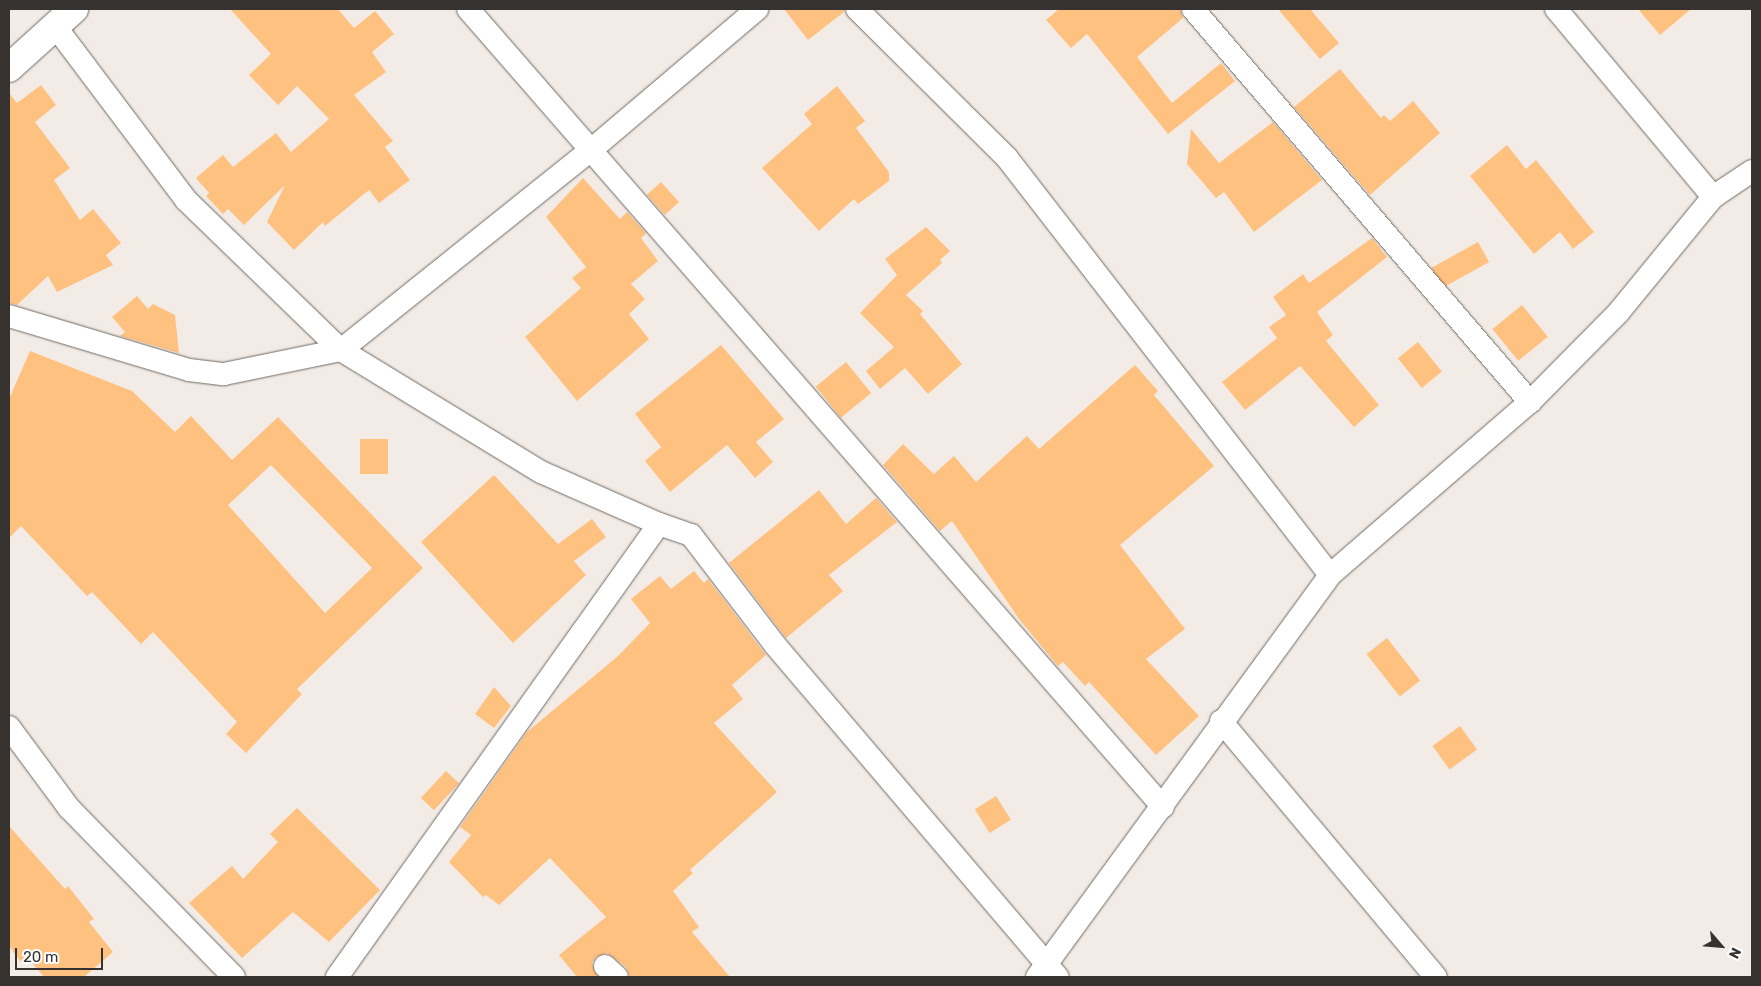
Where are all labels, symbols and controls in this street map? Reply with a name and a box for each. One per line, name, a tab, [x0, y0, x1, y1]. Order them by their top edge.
north arrow	[1696, 921, 1746, 971]
scale bar	[18, 938, 105, 970]
text: N	[1725, 945, 1745, 961]
text: 20 m	[23, 948, 58, 966]

